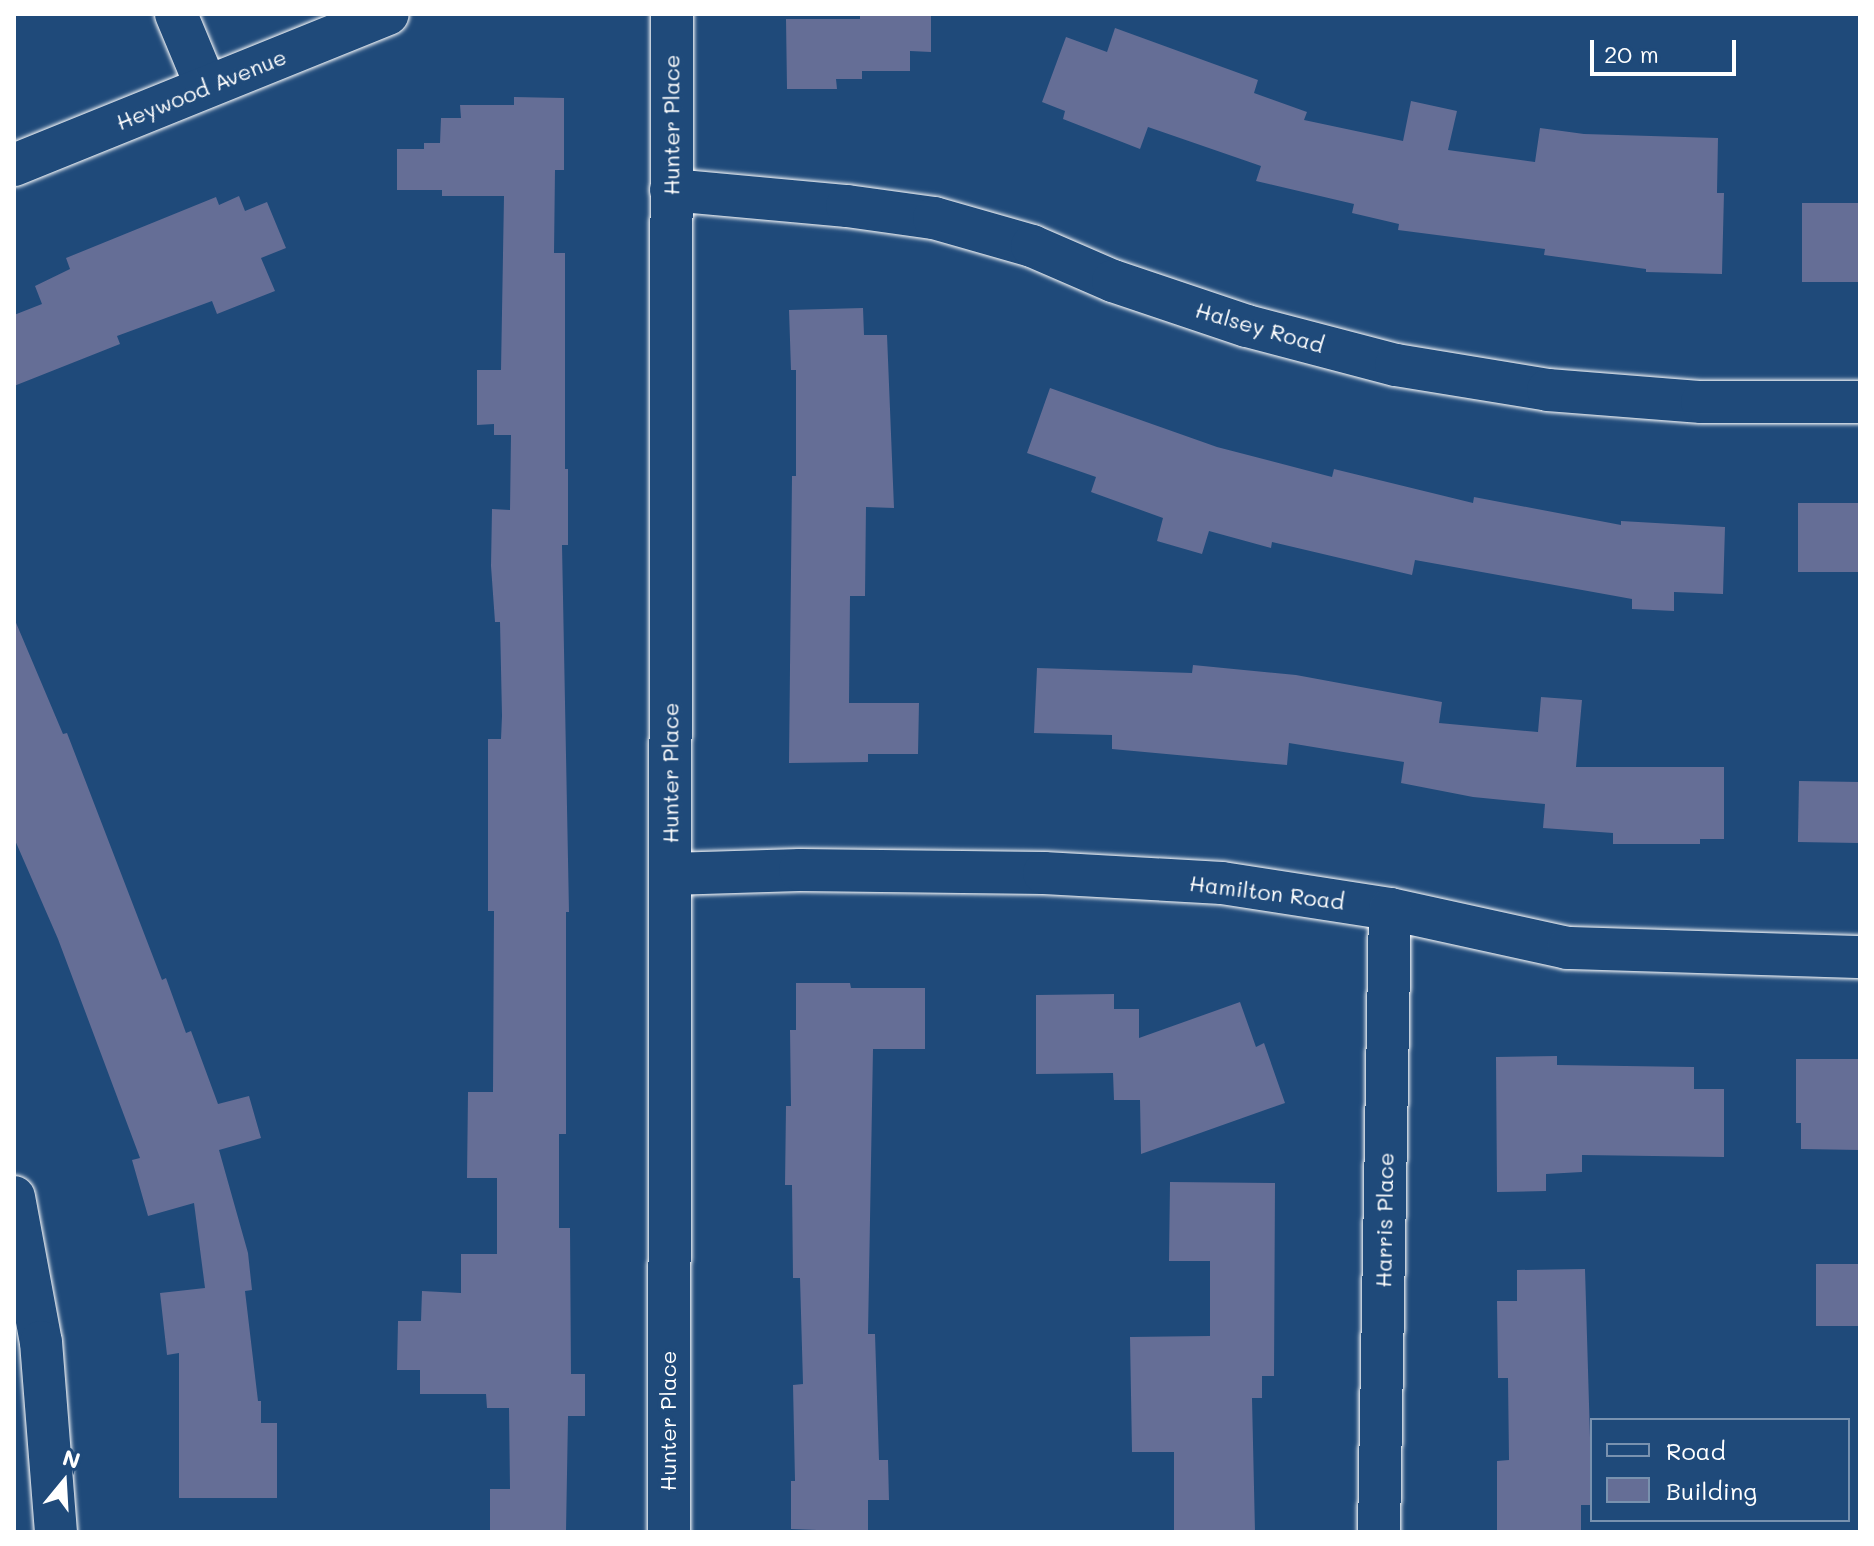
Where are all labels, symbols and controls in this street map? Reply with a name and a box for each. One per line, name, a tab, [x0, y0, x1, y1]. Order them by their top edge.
scale bar	[1594, 24, 1740, 74]
text: 20 m	[1604, 38, 1659, 69]
street label: Heywood Avenue	[112, 43, 290, 135]
street label: Hunter Place	[658, 55, 684, 195]
street label: Halsey Road	[1193, 296, 1327, 358]
street label: Hunter Place	[657, 703, 683, 843]
street label: Hamilton Road	[1188, 869, 1346, 915]
street label: Harris Place	[1370, 1152, 1398, 1288]
street label: Hunter Place	[655, 1351, 681, 1491]
legend	[1590, 1418, 1850, 1522]
text: Road	[1666, 1435, 1726, 1466]
north arrow	[24, 1442, 104, 1522]
text: N	[59, 1442, 84, 1475]
text: Building	[1666, 1475, 1757, 1506]

